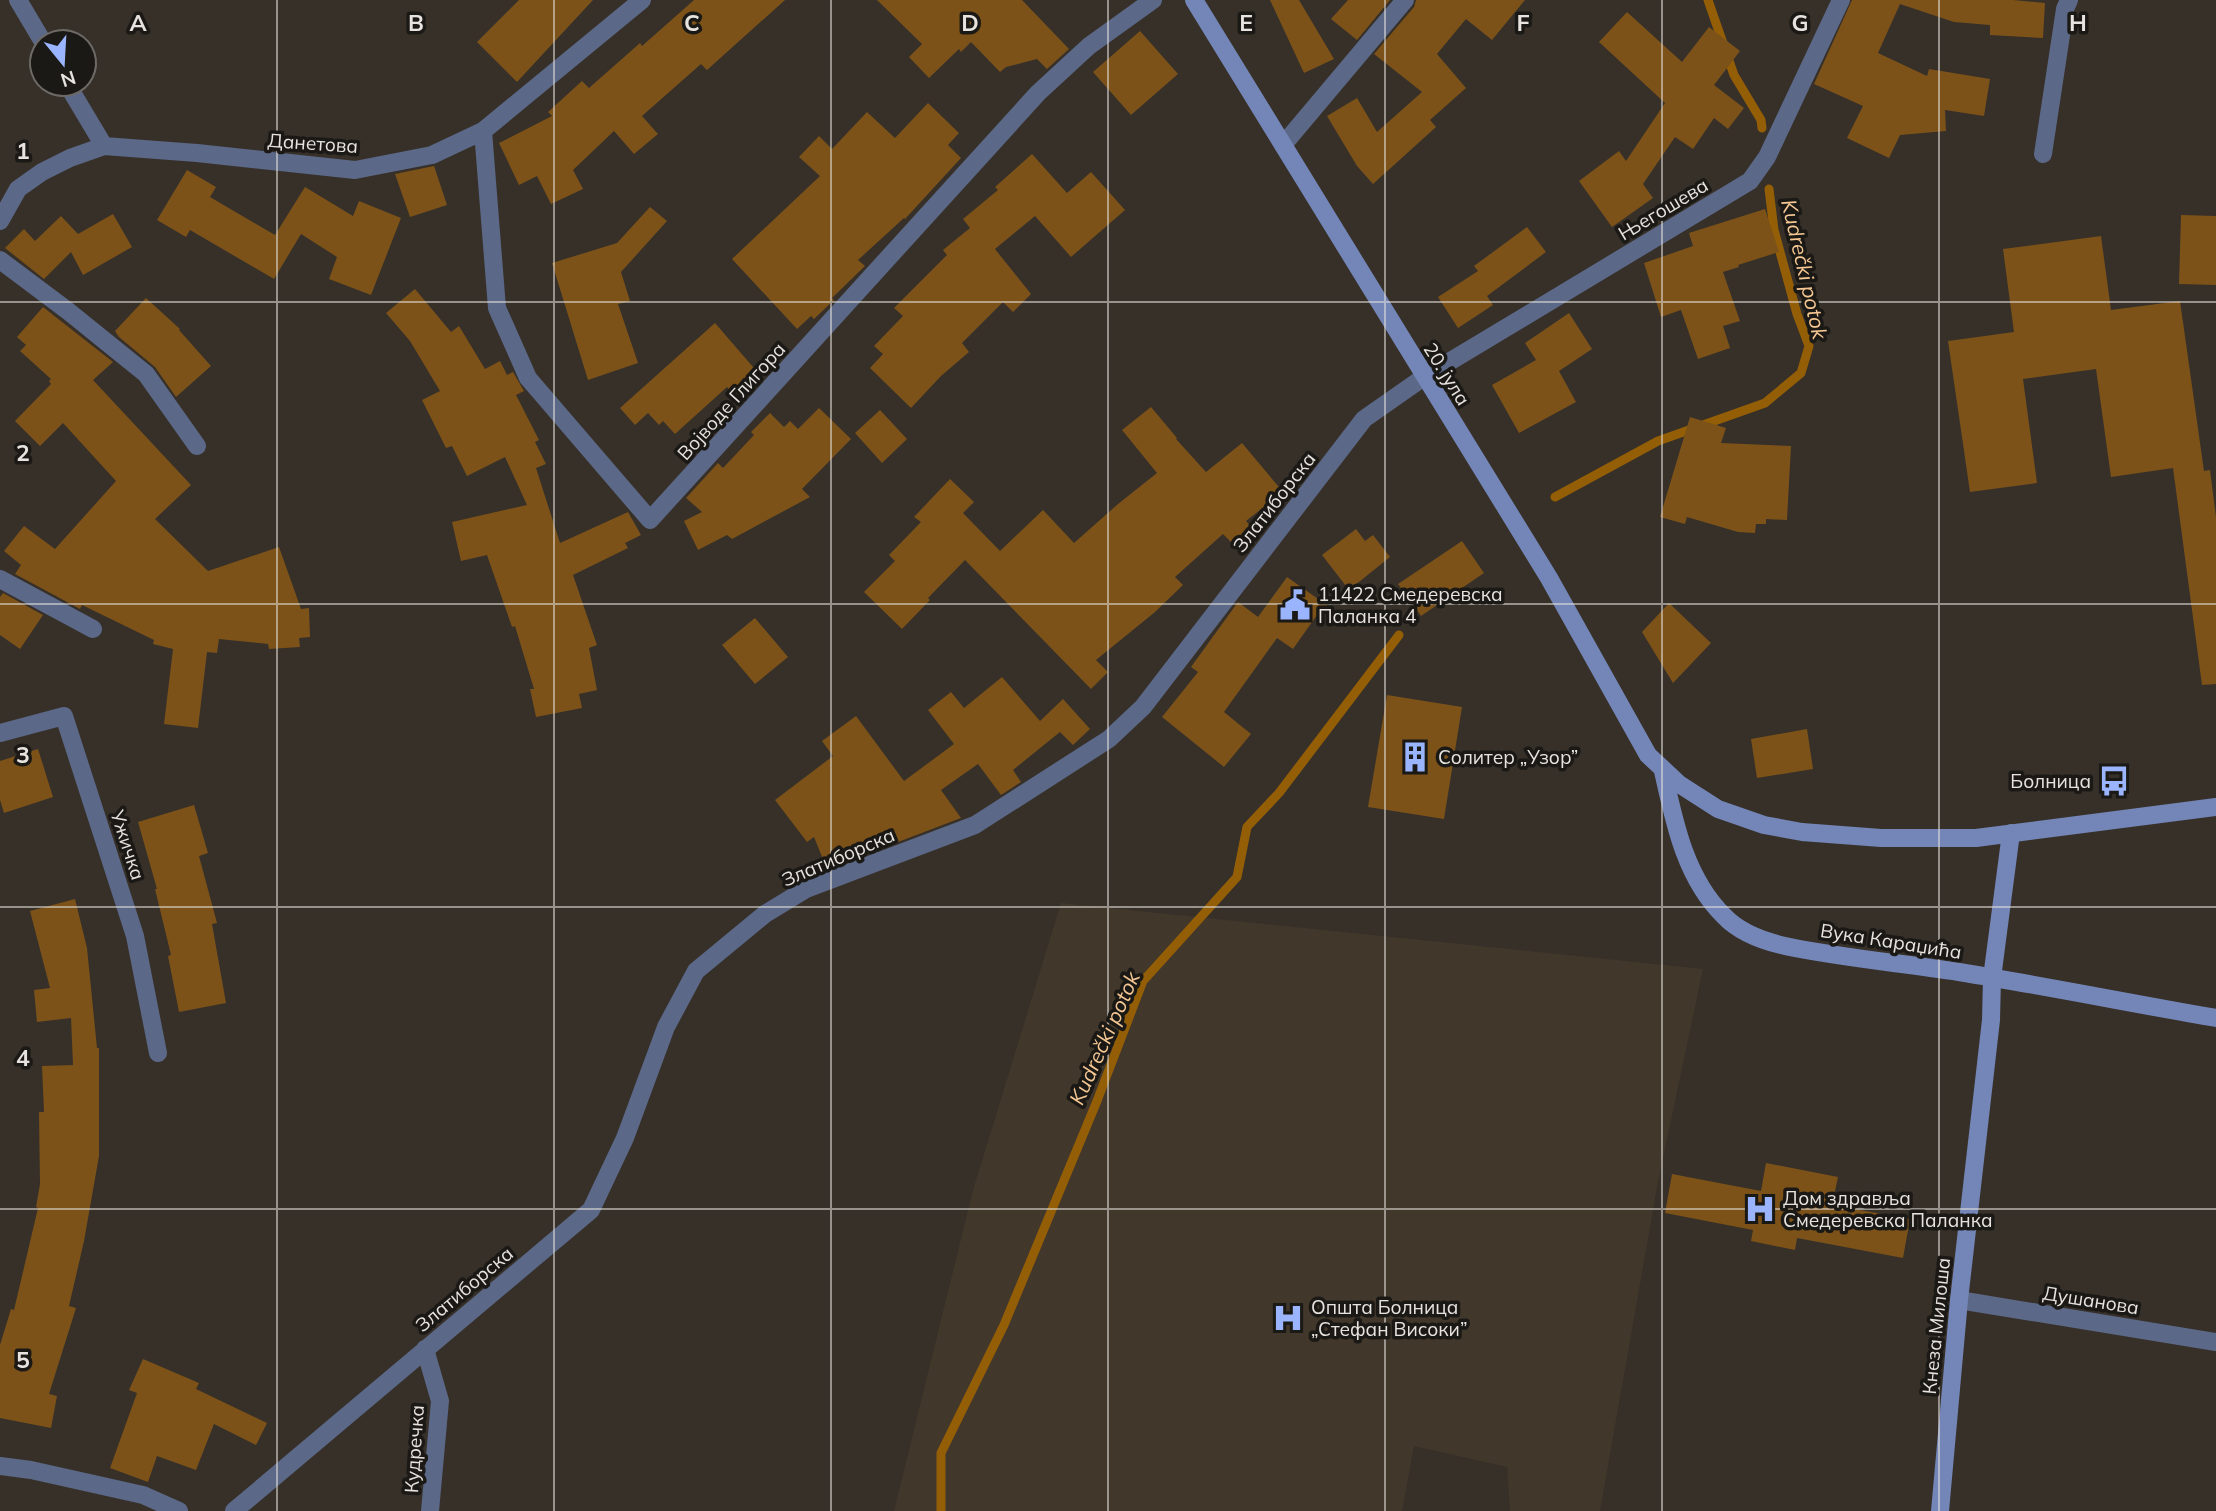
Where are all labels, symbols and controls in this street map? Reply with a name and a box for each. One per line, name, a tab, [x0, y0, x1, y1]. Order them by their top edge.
text: A	[129, 8, 147, 37]
text: B	[408, 8, 424, 37]
text: C	[684, 8, 700, 37]
text: D	[961, 8, 979, 37]
text: E	[1239, 8, 1253, 37]
text: F	[1516, 8, 1530, 37]
text: G	[1791, 8, 1809, 37]
text: H	[2069, 8, 2087, 37]
north arrow	[28, 28, 98, 98]
text: N	[58, 66, 79, 93]
street label: Данетова	[267, 128, 359, 158]
text: 1	[16, 136, 30, 165]
street label: Његошева	[1614, 173, 1712, 245]
water label: Kudrečki potok	[1776, 196, 1834, 343]
street label: Војводе Глигора	[672, 337, 790, 465]
street label: 20. јула	[1418, 338, 1476, 410]
text: 2	[16, 438, 30, 467]
street label: Златиборска	[1228, 447, 1320, 557]
place label: 11422 Смедеревска Паланка 4	[1318, 582, 1502, 628]
public building icon: 11422 Смедеревска Паланка 4	[1278, 588, 1312, 622]
text: 3	[16, 740, 30, 769]
building icon: Солитер „Узор”	[1398, 740, 1432, 774]
place label: Солитер „Узор”	[1438, 745, 1578, 769]
bus stop icon: Болница	[2097, 764, 2131, 798]
place label: Болница	[2010, 769, 2091, 793]
street label: Ужичка	[105, 806, 151, 883]
street label: Златиборска	[778, 822, 898, 892]
street label: Вука Караџића	[1819, 918, 1963, 964]
water label: Kudrečki potok	[1063, 966, 1145, 1109]
text: 4	[16, 1043, 30, 1072]
place label: Дом здравља Смедеревска Паланка	[1783, 1186, 1993, 1232]
hospital icon: Дом здравља Смедеревска Паланка	[1743, 1192, 1777, 1226]
street label: Златиборска	[410, 1241, 518, 1337]
street label: Кнеза Милоша	[1917, 1256, 1955, 1396]
street label: Душанова	[2041, 1281, 2141, 1319]
place label: Општа Болница „Стефан Високи”	[1311, 1295, 1467, 1341]
hospital icon: Општа Болница „Стефан Високи”	[1271, 1301, 1305, 1335]
text: 5	[16, 1345, 30, 1374]
street label: Кудречка	[399, 1404, 429, 1494]

